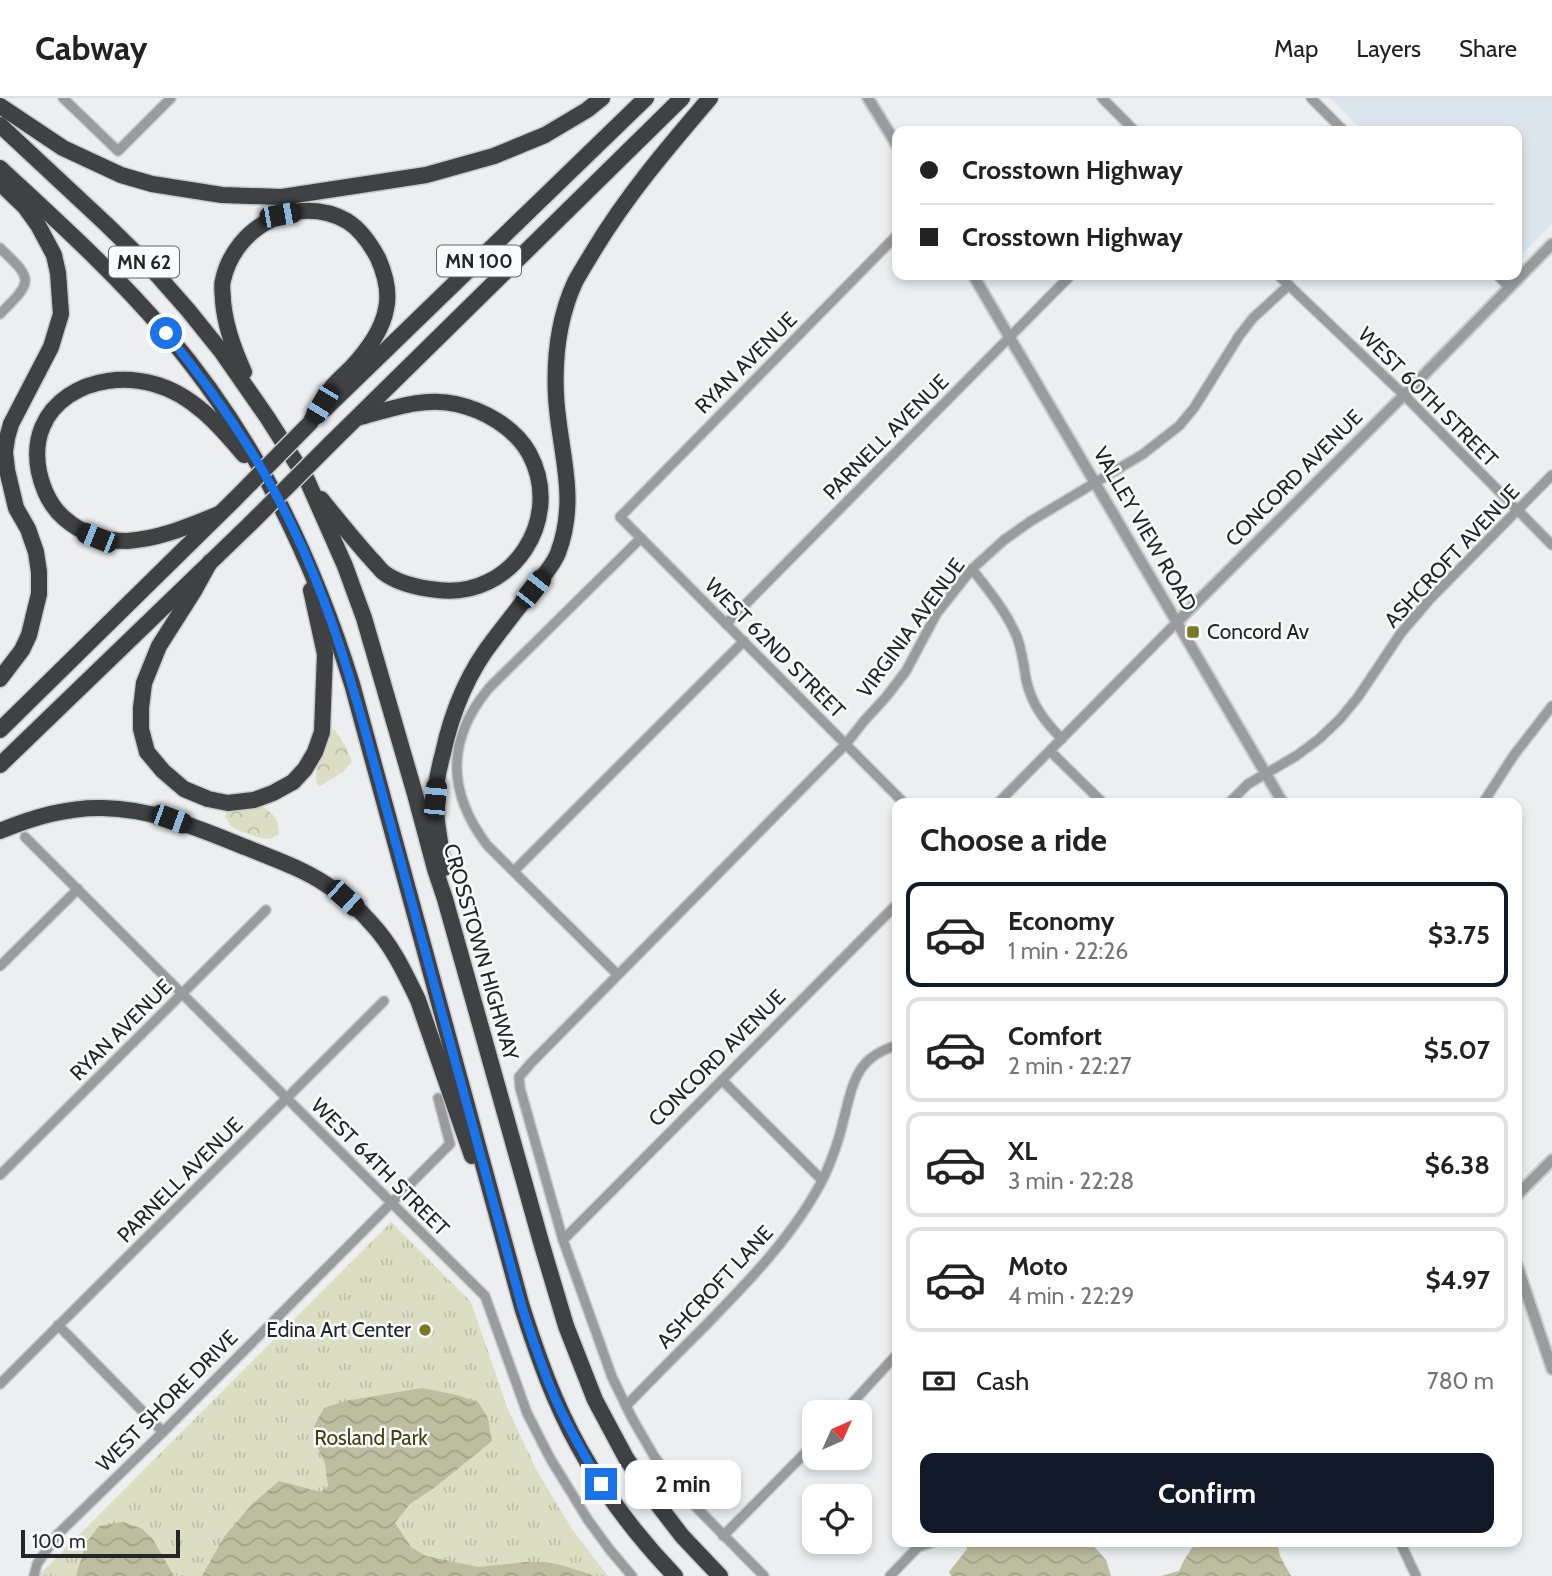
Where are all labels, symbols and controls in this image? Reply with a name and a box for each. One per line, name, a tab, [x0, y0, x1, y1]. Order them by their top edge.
text: Cabway	[35, 28, 147, 68]
text: Map	[1274, 34, 1318, 63]
text: Layers	[1356, 34, 1421, 63]
text: Share	[1459, 34, 1517, 63]
text: Crosstown Highway	[962, 154, 1183, 186]
car	[258, 201, 303, 229]
text: Crosstown Highway	[962, 221, 1183, 253]
road number: MN 62	[109, 246, 179, 278]
road number: MN 100	[437, 246, 521, 276]
street label: RYAN AVENUE	[690, 307, 802, 419]
route start	[150, 317, 182, 349]
street label: WEST 60TH STREET	[1353, 322, 1503, 472]
street label: PARNELL AVENUE	[818, 369, 954, 505]
car	[303, 381, 342, 427]
street label: CONCORD AVENUE	[1220, 404, 1367, 551]
street label: VALLEY VIEW ROAD	[1088, 442, 1203, 615]
street label: ASHCROFT AVENUE	[1379, 479, 1524, 632]
car	[74, 520, 121, 556]
street label: VIRGINIA AVENUE	[852, 553, 970, 702]
car	[512, 566, 555, 612]
street label: WEST 62ND STREET	[700, 572, 851, 723]
place label: Concord Av	[1207, 619, 1310, 644]
marker: Concord Av	[1185, 624, 1201, 640]
car	[423, 777, 448, 821]
car	[148, 802, 195, 836]
text: Choose a ride	[920, 820, 1107, 859]
street label: CROSSTOWN HIGHWAY	[439, 841, 525, 1064]
car	[323, 876, 368, 920]
icon: car	[924, 903, 987, 966]
text: Economy	[1008, 905, 1114, 937]
text: $3.75	[1428, 919, 1490, 951]
text: 1 min · 22:26	[1008, 937, 1128, 965]
street label: RYAN AVENUE	[65, 974, 177, 1086]
street label: CONCORD AVENUE	[643, 984, 790, 1131]
icon: car	[924, 1018, 987, 1081]
text: Comfort	[1008, 1020, 1102, 1052]
text: $5.07	[1424, 1034, 1490, 1066]
text: 2 min · 22:27	[1008, 1052, 1131, 1080]
street label: WEST 64TH STREET	[306, 1093, 454, 1241]
street label: PARNELL AVENUE	[112, 1112, 248, 1248]
icon: car	[924, 1133, 987, 1196]
text: XL	[1008, 1135, 1037, 1167]
text: $6.38	[1425, 1149, 1490, 1181]
text: 3 min · 22:28	[1008, 1167, 1134, 1195]
street label: ASHCROFT LANE	[651, 1220, 778, 1353]
icon: car	[924, 1248, 987, 1311]
text: Moto	[1008, 1250, 1068, 1282]
text: $4.97	[1426, 1264, 1490, 1296]
text: 4 min · 22:29	[1008, 1282, 1134, 1310]
place label: Edina Art Center	[266, 1317, 411, 1342]
marker: Edina Art Center	[417, 1322, 433, 1338]
street label: WEST SHORE DRIVE	[91, 1325, 243, 1477]
icon: cash	[920, 1362, 958, 1400]
text: Cash	[976, 1365, 1029, 1397]
text: 780 m	[1427, 1367, 1494, 1395]
north arrow	[802, 1400, 872, 1470]
map controls	[802, 1400, 872, 1554]
park label: Rosland Park	[314, 1425, 428, 1450]
button: Confirm	[920, 1453, 1494, 1533]
callout: 2 min	[626, 1460, 741, 1508]
route end	[585, 1468, 617, 1500]
text: 2 min	[655, 1470, 711, 1498]
button: locate	[802, 1484, 872, 1554]
scale bar	[21, 1527, 180, 1559]
text: 100 m	[32, 1530, 86, 1553]

